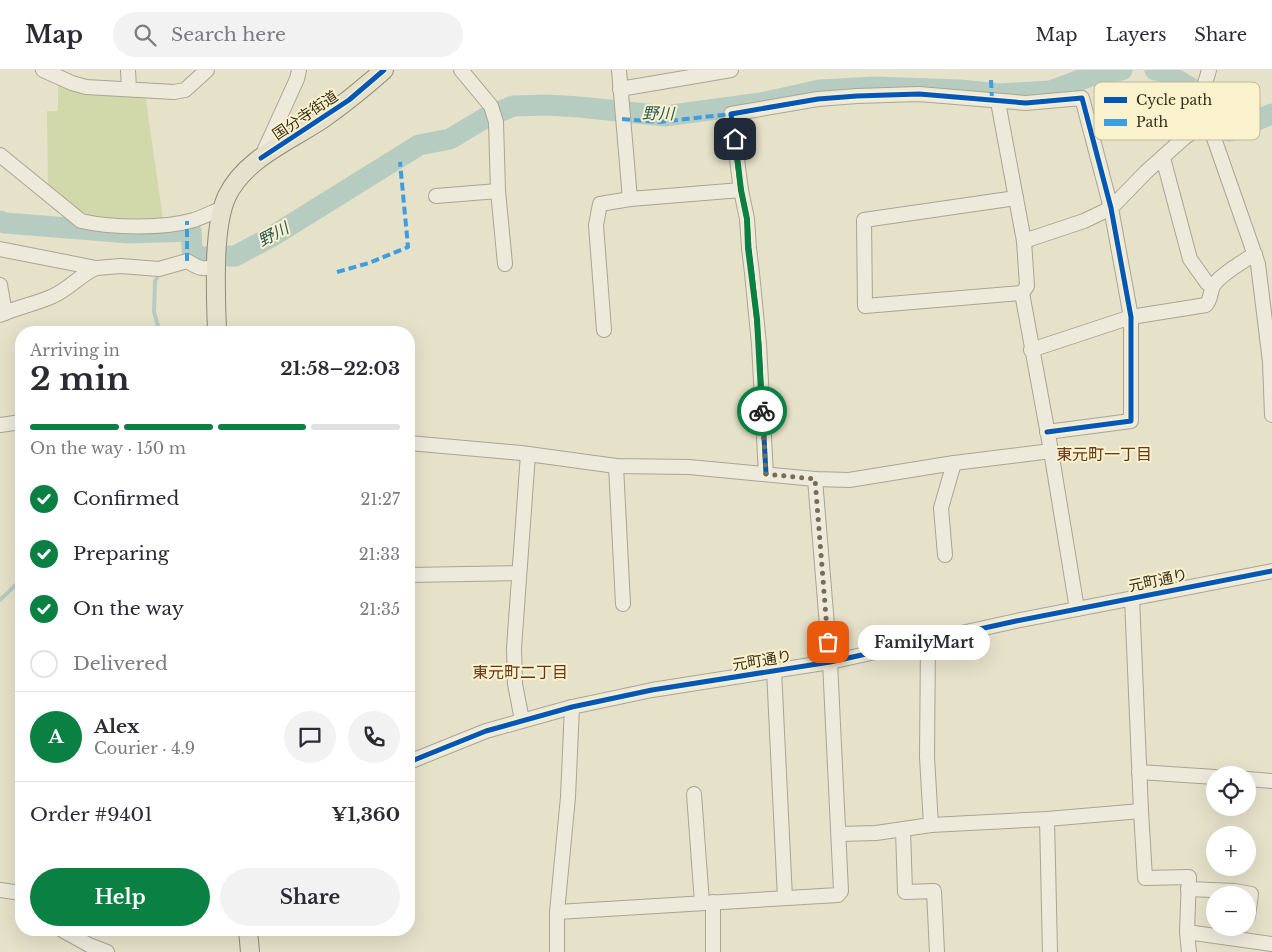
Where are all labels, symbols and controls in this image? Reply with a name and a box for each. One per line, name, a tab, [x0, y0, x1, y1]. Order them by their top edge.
search box	[113, 12, 463, 57]
text: Map	[25, 20, 83, 49]
icon: search	[131, 21, 159, 49]
text: Search here	[171, 23, 286, 46]
text: Map	[1036, 24, 1077, 46]
text: Layers	[1105, 24, 1166, 46]
text: Share	[1194, 24, 1247, 46]
legend	[1094, 82, 1260, 140]
street label: 国分寺街道	[269, 86, 341, 144]
text: Cycle path	[1136, 91, 1213, 109]
water label: 野川	[642, 103, 676, 123]
text: Path	[1136, 113, 1168, 131]
pin	[714, 118, 756, 160]
icon: home	[721, 125, 749, 153]
water label: 野川	[254, 217, 294, 250]
text: Arriving in	[30, 340, 120, 360]
text: 21:58–22:03	[280, 357, 400, 380]
text: 2 min	[30, 359, 130, 399]
courier	[737, 386, 787, 436]
icon: bike	[748, 397, 776, 425]
text: On the way · 150 m	[30, 438, 186, 458]
district label: 東元町一丁目	[1056, 444, 1152, 464]
icon: check	[30, 485, 58, 513]
text: Confirmed	[73, 487, 179, 510]
text: 21:27	[361, 489, 400, 509]
icon: check	[30, 540, 58, 568]
text: Preparing	[73, 542, 169, 565]
text: 21:33	[359, 544, 400, 564]
street label: 元町通り	[1127, 564, 1189, 596]
icon: check	[30, 595, 58, 623]
text: On the way	[73, 597, 184, 620]
text: 21:35	[360, 599, 400, 619]
pin	[807, 621, 849, 663]
callout: FamilyMart	[858, 624, 990, 660]
icon: bag	[814, 628, 842, 656]
text: FamilyMart	[874, 632, 974, 652]
street label: 元町通り	[731, 646, 793, 674]
text: Delivered	[73, 652, 168, 675]
district label: 東元町二丁目	[472, 662, 568, 682]
button: chat	[284, 711, 336, 763]
button: phone	[348, 711, 400, 763]
text: Alex	[94, 715, 139, 738]
text: A	[48, 725, 64, 748]
text: Courier · 4.9	[94, 738, 195, 758]
map controls	[1206, 766, 1256, 936]
button: locate	[1206, 766, 1256, 816]
text: Order #9401	[30, 803, 153, 826]
text: ¥1,360	[331, 803, 400, 826]
button: +	[1206, 826, 1256, 876]
button: Help	[30, 868, 210, 926]
button: Share	[220, 868, 400, 926]
button: −	[1206, 886, 1256, 936]

